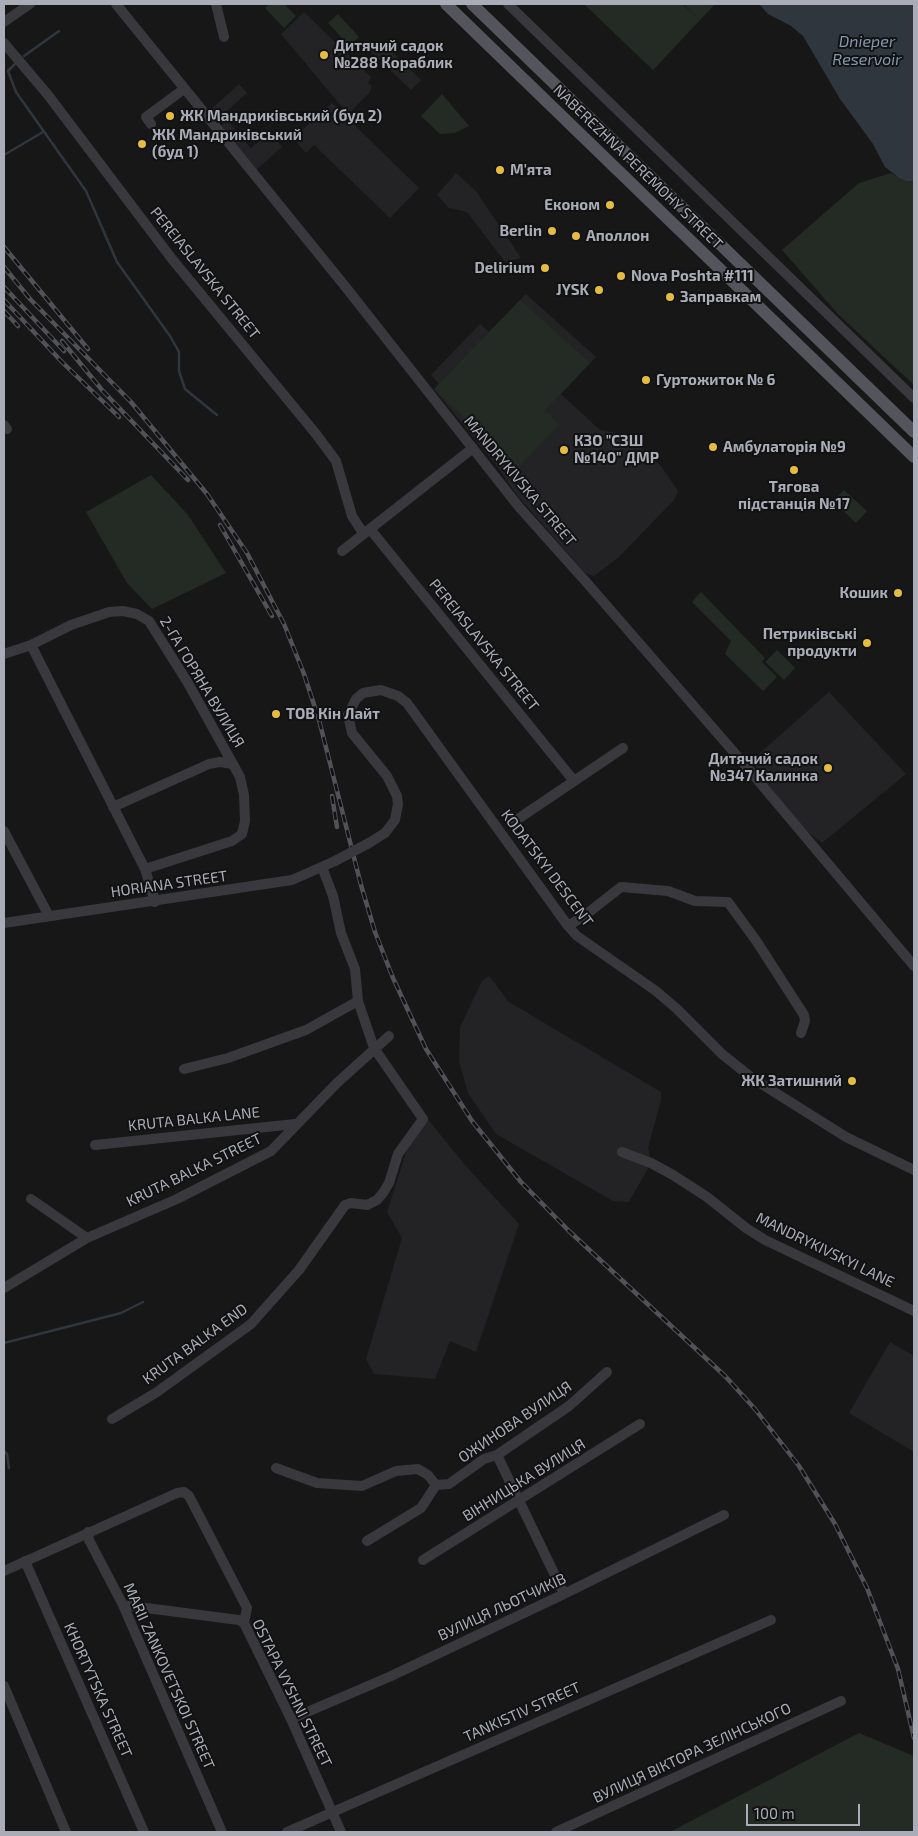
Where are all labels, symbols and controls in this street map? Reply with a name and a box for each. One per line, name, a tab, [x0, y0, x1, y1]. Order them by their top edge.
water label: Dnieper Reservoir	[832, 32, 902, 70]
place label: Дитячий садок №288 Кораблик	[334, 37, 453, 72]
marker: Дитячий садок №288 Кораблик	[318, 49, 330, 61]
street label: NABEREZHNA PEREMOHY STREET	[549, 81, 727, 253]
place label: ЖК Мандриківський (буд 2)	[180, 107, 382, 125]
marker: ЖК Мандриківський (буд 2)	[164, 110, 176, 122]
place label: ЖК Мандриківський (буд 1)	[152, 126, 302, 161]
marker: ЖК Мандриківський (буд 1)	[136, 138, 148, 150]
place label: М'ята	[510, 161, 552, 179]
marker: М'ята	[494, 164, 506, 176]
place label: Економ	[544, 196, 600, 214]
marker: Економ	[604, 199, 616, 211]
street label: PEREIASLAVSKA STREET	[146, 204, 264, 342]
place label: Berlin	[499, 222, 542, 240]
marker: Berlin	[546, 225, 558, 237]
place label: Аполлон	[586, 227, 649, 245]
marker: Аполлон	[570, 230, 582, 242]
place label: Delirium	[475, 259, 535, 277]
marker: Delirium	[539, 262, 551, 274]
place label: Nova Poshta #111	[631, 267, 754, 285]
marker: Nova Poshta #111	[615, 270, 627, 282]
place label: JYSK	[556, 281, 589, 299]
marker: JYSK	[593, 284, 605, 296]
place label: Заправкам	[680, 288, 761, 306]
marker: Заправкам	[664, 291, 676, 303]
place label: Гуртожиток № 6	[656, 371, 775, 389]
marker: Гуртожиток № 6	[640, 374, 652, 386]
street label: MANDRYKIVSKA STREET	[460, 412, 580, 550]
place label: КЗО "СЗШ №140" ДМР	[574, 432, 659, 467]
place label: Амбулаторія №9	[723, 438, 846, 456]
marker: Амбулаторія №9	[707, 441, 719, 453]
marker: КЗО "СЗШ №140" ДМР	[558, 444, 570, 456]
marker: Тягова пiдстанцiя №17	[788, 464, 800, 476]
place label: Тягова пiдстанцiя №17	[738, 478, 850, 513]
street label: PEREIASLAVSKA STREET	[425, 576, 543, 714]
place label: Кошик	[839, 584, 888, 602]
marker: Кошик	[892, 587, 904, 599]
street label: 2-ГА ГОРЯНА ВУЛИЦЯ	[156, 613, 248, 751]
place label: Петриківські продукти	[763, 625, 857, 660]
marker: Петриківські продукти	[861, 637, 873, 649]
place label: ТОВ Кін Лайт	[286, 705, 380, 723]
marker: ТОВ Кін Лайт	[270, 708, 282, 720]
place label: Дитячий садок №347 Калинка	[709, 750, 818, 785]
marker: Дитячий садок №347 Калинка	[822, 762, 834, 774]
street label: KODATSKYI DESCENT	[497, 806, 597, 930]
street label: HORIANA STREET	[109, 867, 229, 901]
place label: ЖК Затишний	[741, 1072, 842, 1090]
marker: ЖК Затишний	[846, 1075, 858, 1087]
street label: KRUTA BALKA LANE	[127, 1103, 261, 1135]
street label: KRUTA BALKA STREET	[123, 1129, 265, 1211]
street label: MANDRYKIVSKYI LANE	[753, 1209, 897, 1291]
street label: KRUTA BALKA END	[139, 1300, 251, 1388]
street label: ОЖИНОВА ВУЛИЦЯ	[455, 1377, 575, 1467]
street label: ВІННИЦЬКА ВУЛИЦЯ	[459, 1435, 589, 1525]
street label: ВУЛИЦЯ ЛЬОТЧИКІВ	[435, 1569, 569, 1645]
street label: MARII ZANKOVETSKOI STREET	[120, 1580, 218, 1772]
street label: OSTAPA VYSHNI STREET	[248, 1616, 336, 1770]
street label: KHORTYTSKA STREET	[60, 1620, 136, 1760]
street label: TANKISTIV STREET	[461, 1678, 583, 1746]
street label: ВУЛИЦЯ ВІКТОРА ЗЕЛІНСЬКОГО	[590, 1699, 794, 1807]
scale bar	[748, 1794, 862, 1826]
text: 100 m	[754, 1804, 795, 1822]

